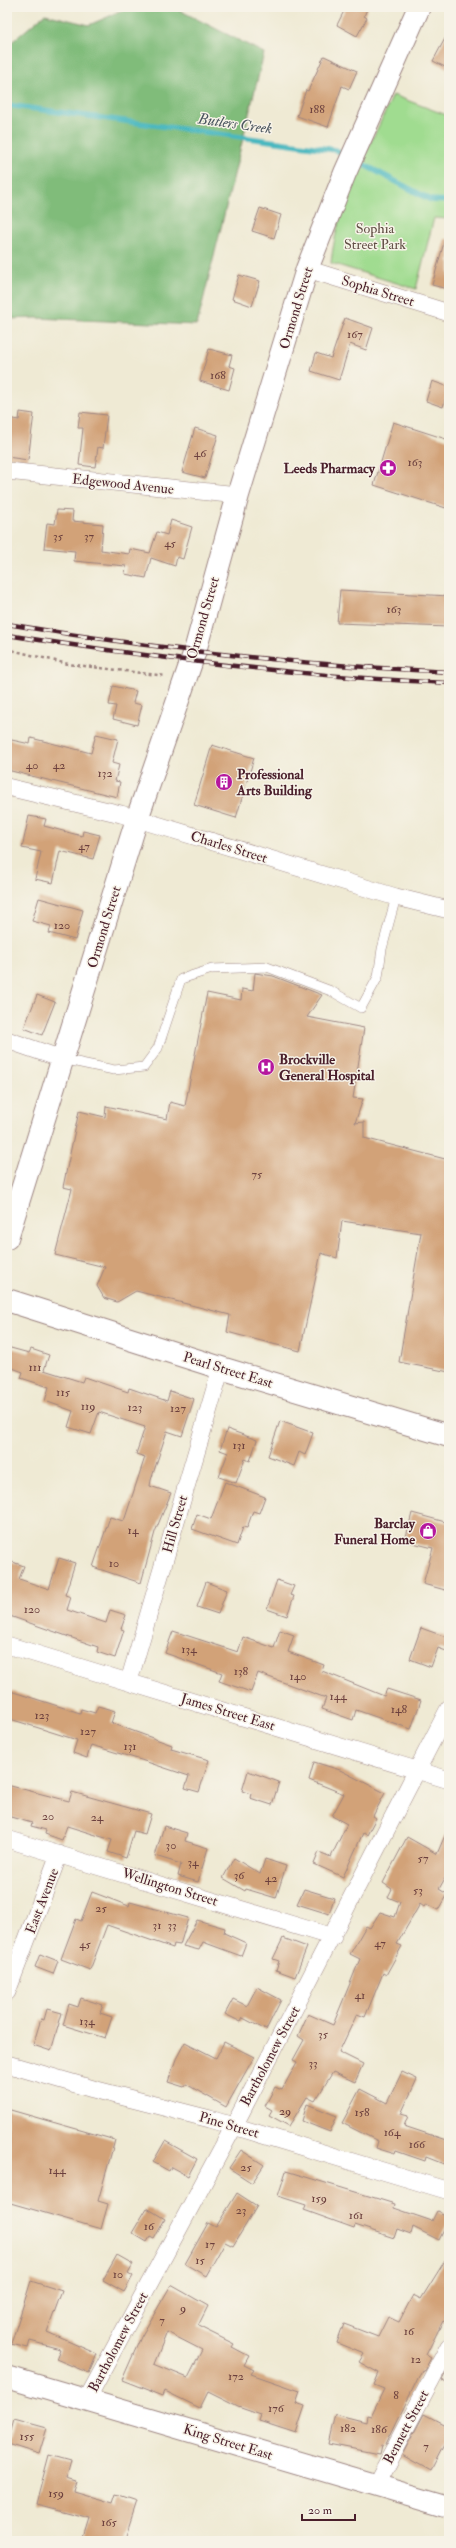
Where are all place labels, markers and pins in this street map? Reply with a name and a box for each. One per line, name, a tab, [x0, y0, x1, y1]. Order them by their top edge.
pharmacy icon: Leeds Pharmacy	[378, 458, 398, 478]
place label: Leeds Pharmacy	[284, 460, 376, 478]
place label: Professional Arts Building	[236, 766, 313, 800]
building icon: Professional Arts Building	[214, 772, 234, 792]
place label: Brockville General Hospital	[279, 1051, 375, 1085]
hospital icon: Brockville General Hospital	[256, 1057, 276, 1077]
place label: Barclay Funeral Home	[334, 1515, 416, 1548]
shop icon: Barclay Funeral Home	[418, 1521, 438, 1541]

